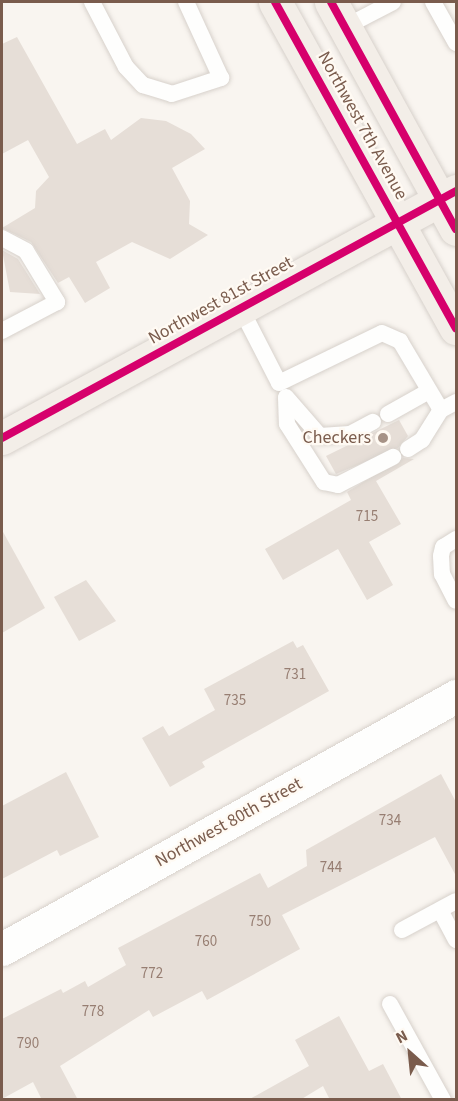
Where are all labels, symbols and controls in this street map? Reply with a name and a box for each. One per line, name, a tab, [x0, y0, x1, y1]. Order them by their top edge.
street label: Northwest 7th Avenue	[312, 48, 412, 204]
street label: Northwest 81st Street	[145, 252, 297, 350]
place label: Checkers	[303, 427, 371, 449]
marker: Checkers	[376, 431, 390, 445]
house number: 715	[356, 508, 378, 526]
house number: 731	[284, 666, 306, 684]
house number: 735	[224, 692, 246, 710]
street label: Northwest 80th Street	[152, 774, 306, 872]
house number: 734	[379, 812, 401, 830]
house number: 744	[320, 859, 342, 877]
house number: 750	[249, 913, 271, 931]
house number: 760	[195, 933, 217, 951]
house number: 772	[141, 965, 163, 983]
house number: 778	[82, 1003, 104, 1021]
north arrow	[380, 1023, 440, 1083]
text: N	[392, 1025, 412, 1049]
house number: 790	[17, 1035, 39, 1053]

